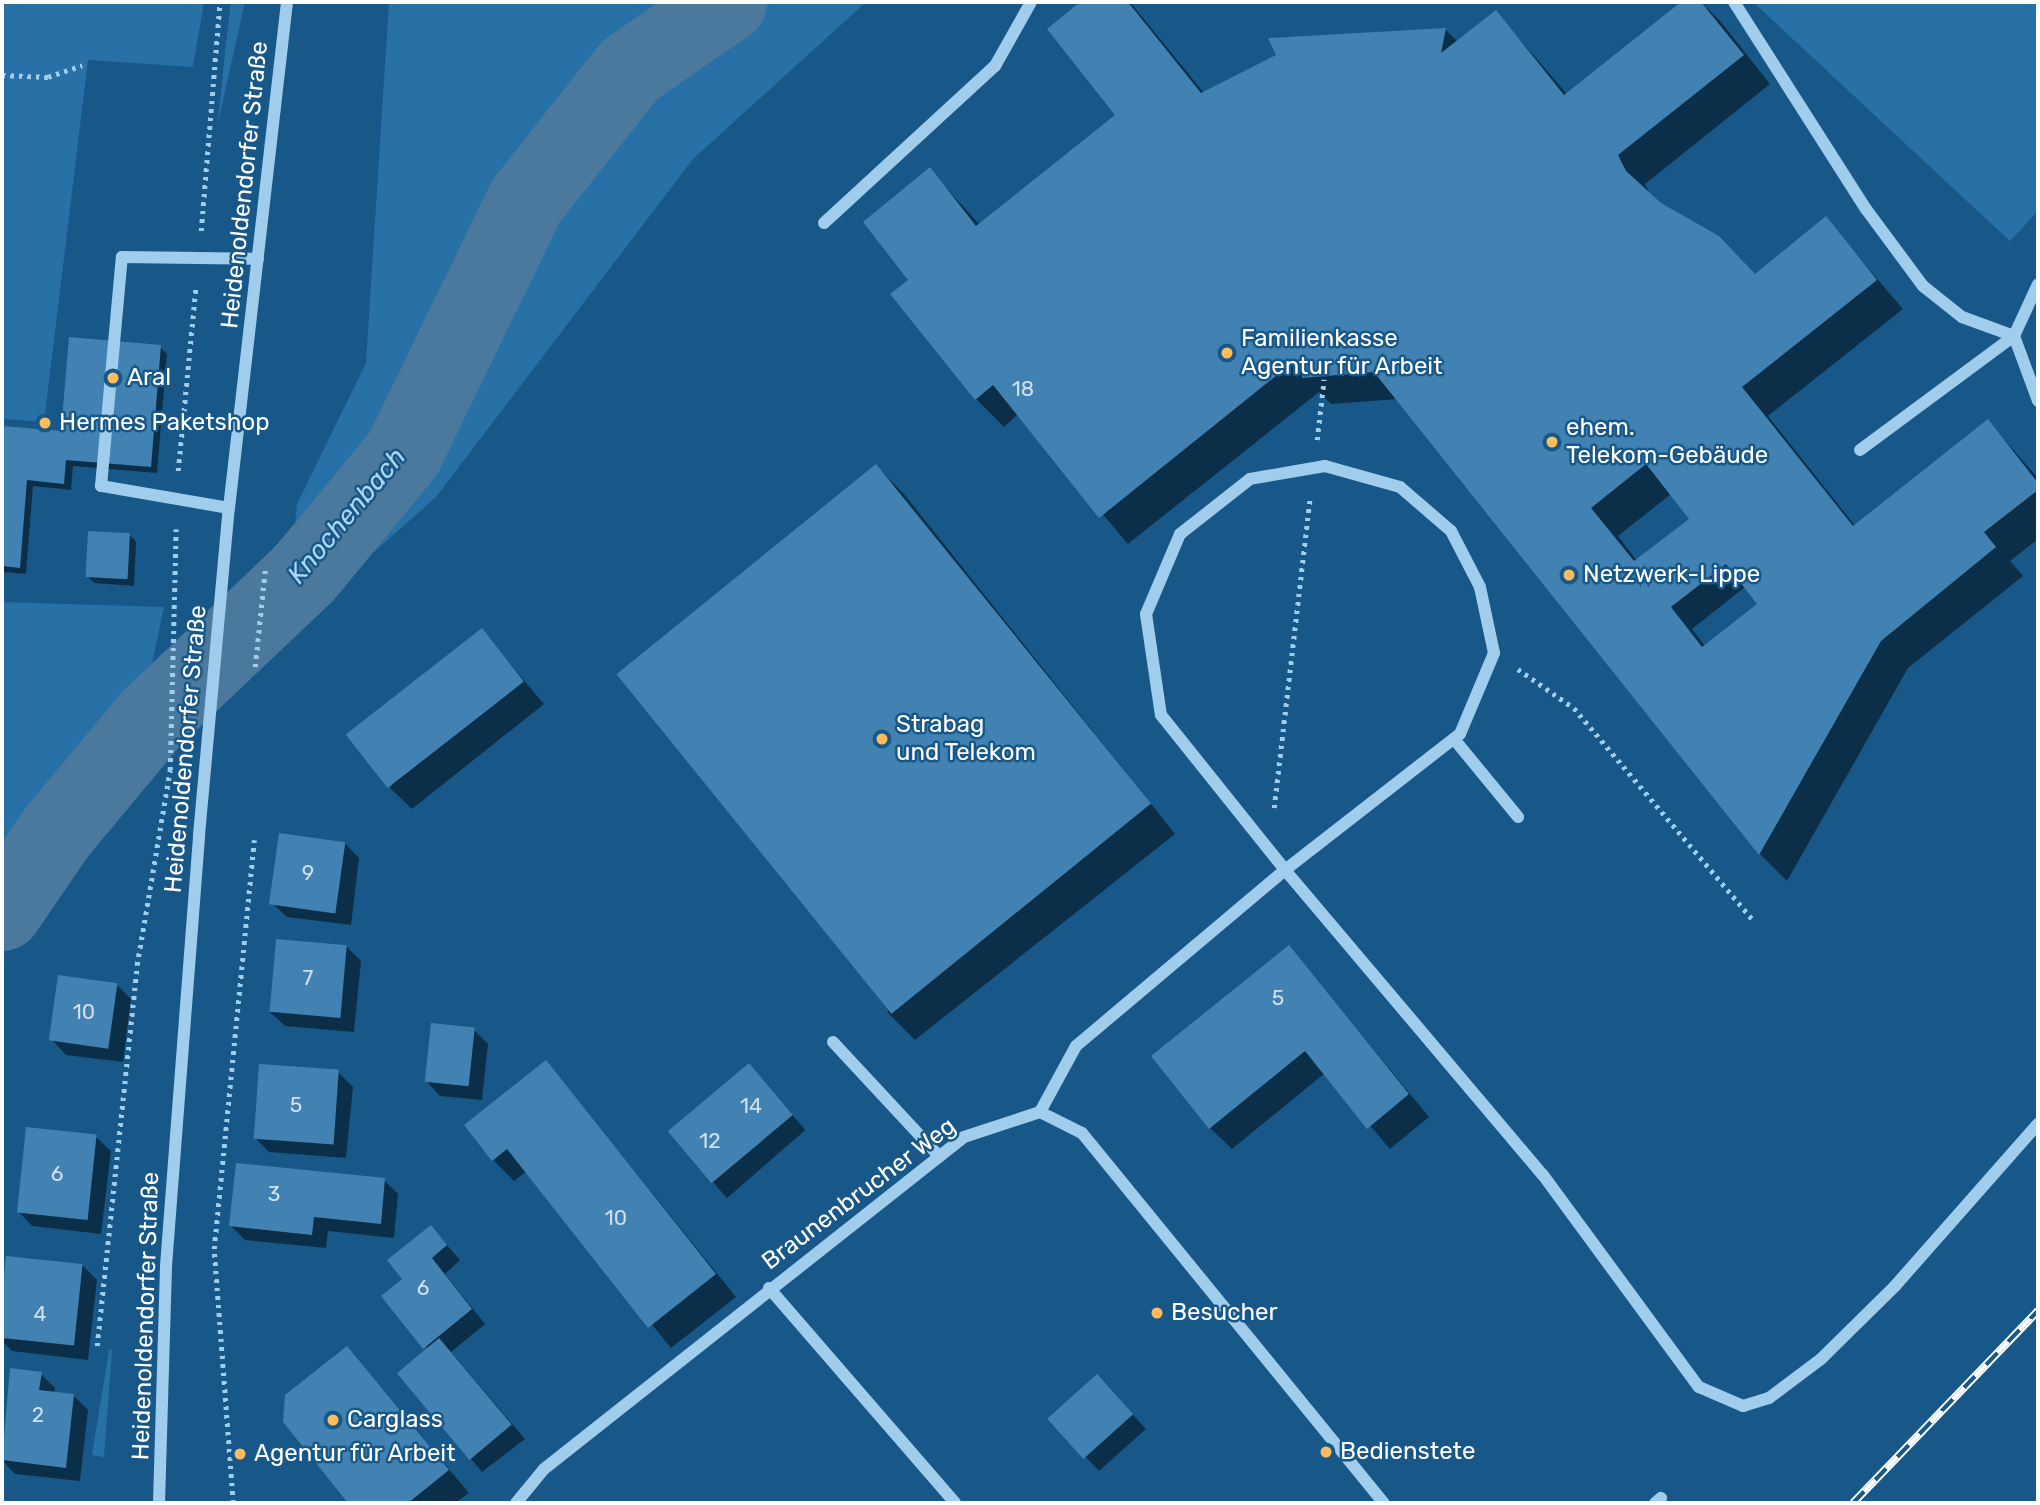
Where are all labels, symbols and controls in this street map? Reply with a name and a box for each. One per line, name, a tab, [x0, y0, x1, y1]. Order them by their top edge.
street label: Heidenoldendorfer Straße	[216, 40, 274, 330]
place label: Familienkasse Agentur für Arbeit	[1241, 325, 1445, 381]
marker: Familienkasse Agentur für Arbeit	[1219, 345, 1235, 361]
place label: Aral	[127, 364, 171, 392]
marker: Aral	[105, 370, 121, 386]
house number: 18	[1012, 376, 1034, 402]
place label: Hermes Paketshop	[59, 409, 269, 437]
place label: ehem. Telekom-Gebäude	[1566, 414, 1768, 470]
marker: Hermes Paketshop	[37, 415, 53, 431]
marker: ehem. Telekom-Gebäude	[1544, 434, 1560, 450]
water label: Knochenbach	[281, 442, 413, 590]
place label: Netzwerk-Lippe	[1583, 561, 1760, 589]
marker: Netzwerk-Lippe	[1561, 567, 1577, 583]
street label: Heidenoldendorfer Straße	[159, 604, 213, 894]
place label: Strabag und Telekom	[896, 711, 1036, 767]
marker: Strabag und Telekom	[874, 731, 890, 747]
house number: 9	[302, 860, 314, 886]
house number: 7	[303, 965, 313, 991]
house number: 5	[1272, 985, 1284, 1011]
house number: 10	[73, 999, 95, 1025]
house number: 5	[290, 1092, 302, 1118]
house number: 14	[740, 1093, 762, 1119]
street label: Braunenbrucher Weg	[756, 1112, 962, 1276]
house number: 12	[699, 1128, 721, 1154]
house number: 6	[51, 1161, 63, 1187]
street label: Heidenoldendorfer Straße	[127, 1171, 165, 1461]
house number: 3	[268, 1181, 280, 1207]
house number: 10	[605, 1205, 627, 1231]
house number: 6	[417, 1275, 429, 1301]
place label: Besucher	[1171, 1299, 1278, 1327]
house number: 4	[33, 1301, 47, 1327]
marker: Besucher	[1149, 1305, 1165, 1321]
house number: 2	[32, 1402, 44, 1428]
place label: Carglass	[347, 1406, 443, 1434]
marker: Carglass	[325, 1412, 341, 1428]
place label: Bedienstete	[1340, 1438, 1475, 1466]
place label: Agentur für Arbeit	[254, 1440, 458, 1468]
marker: Bedienstete	[1318, 1444, 1334, 1460]
marker: Agentur für Arbeit	[232, 1446, 248, 1462]

